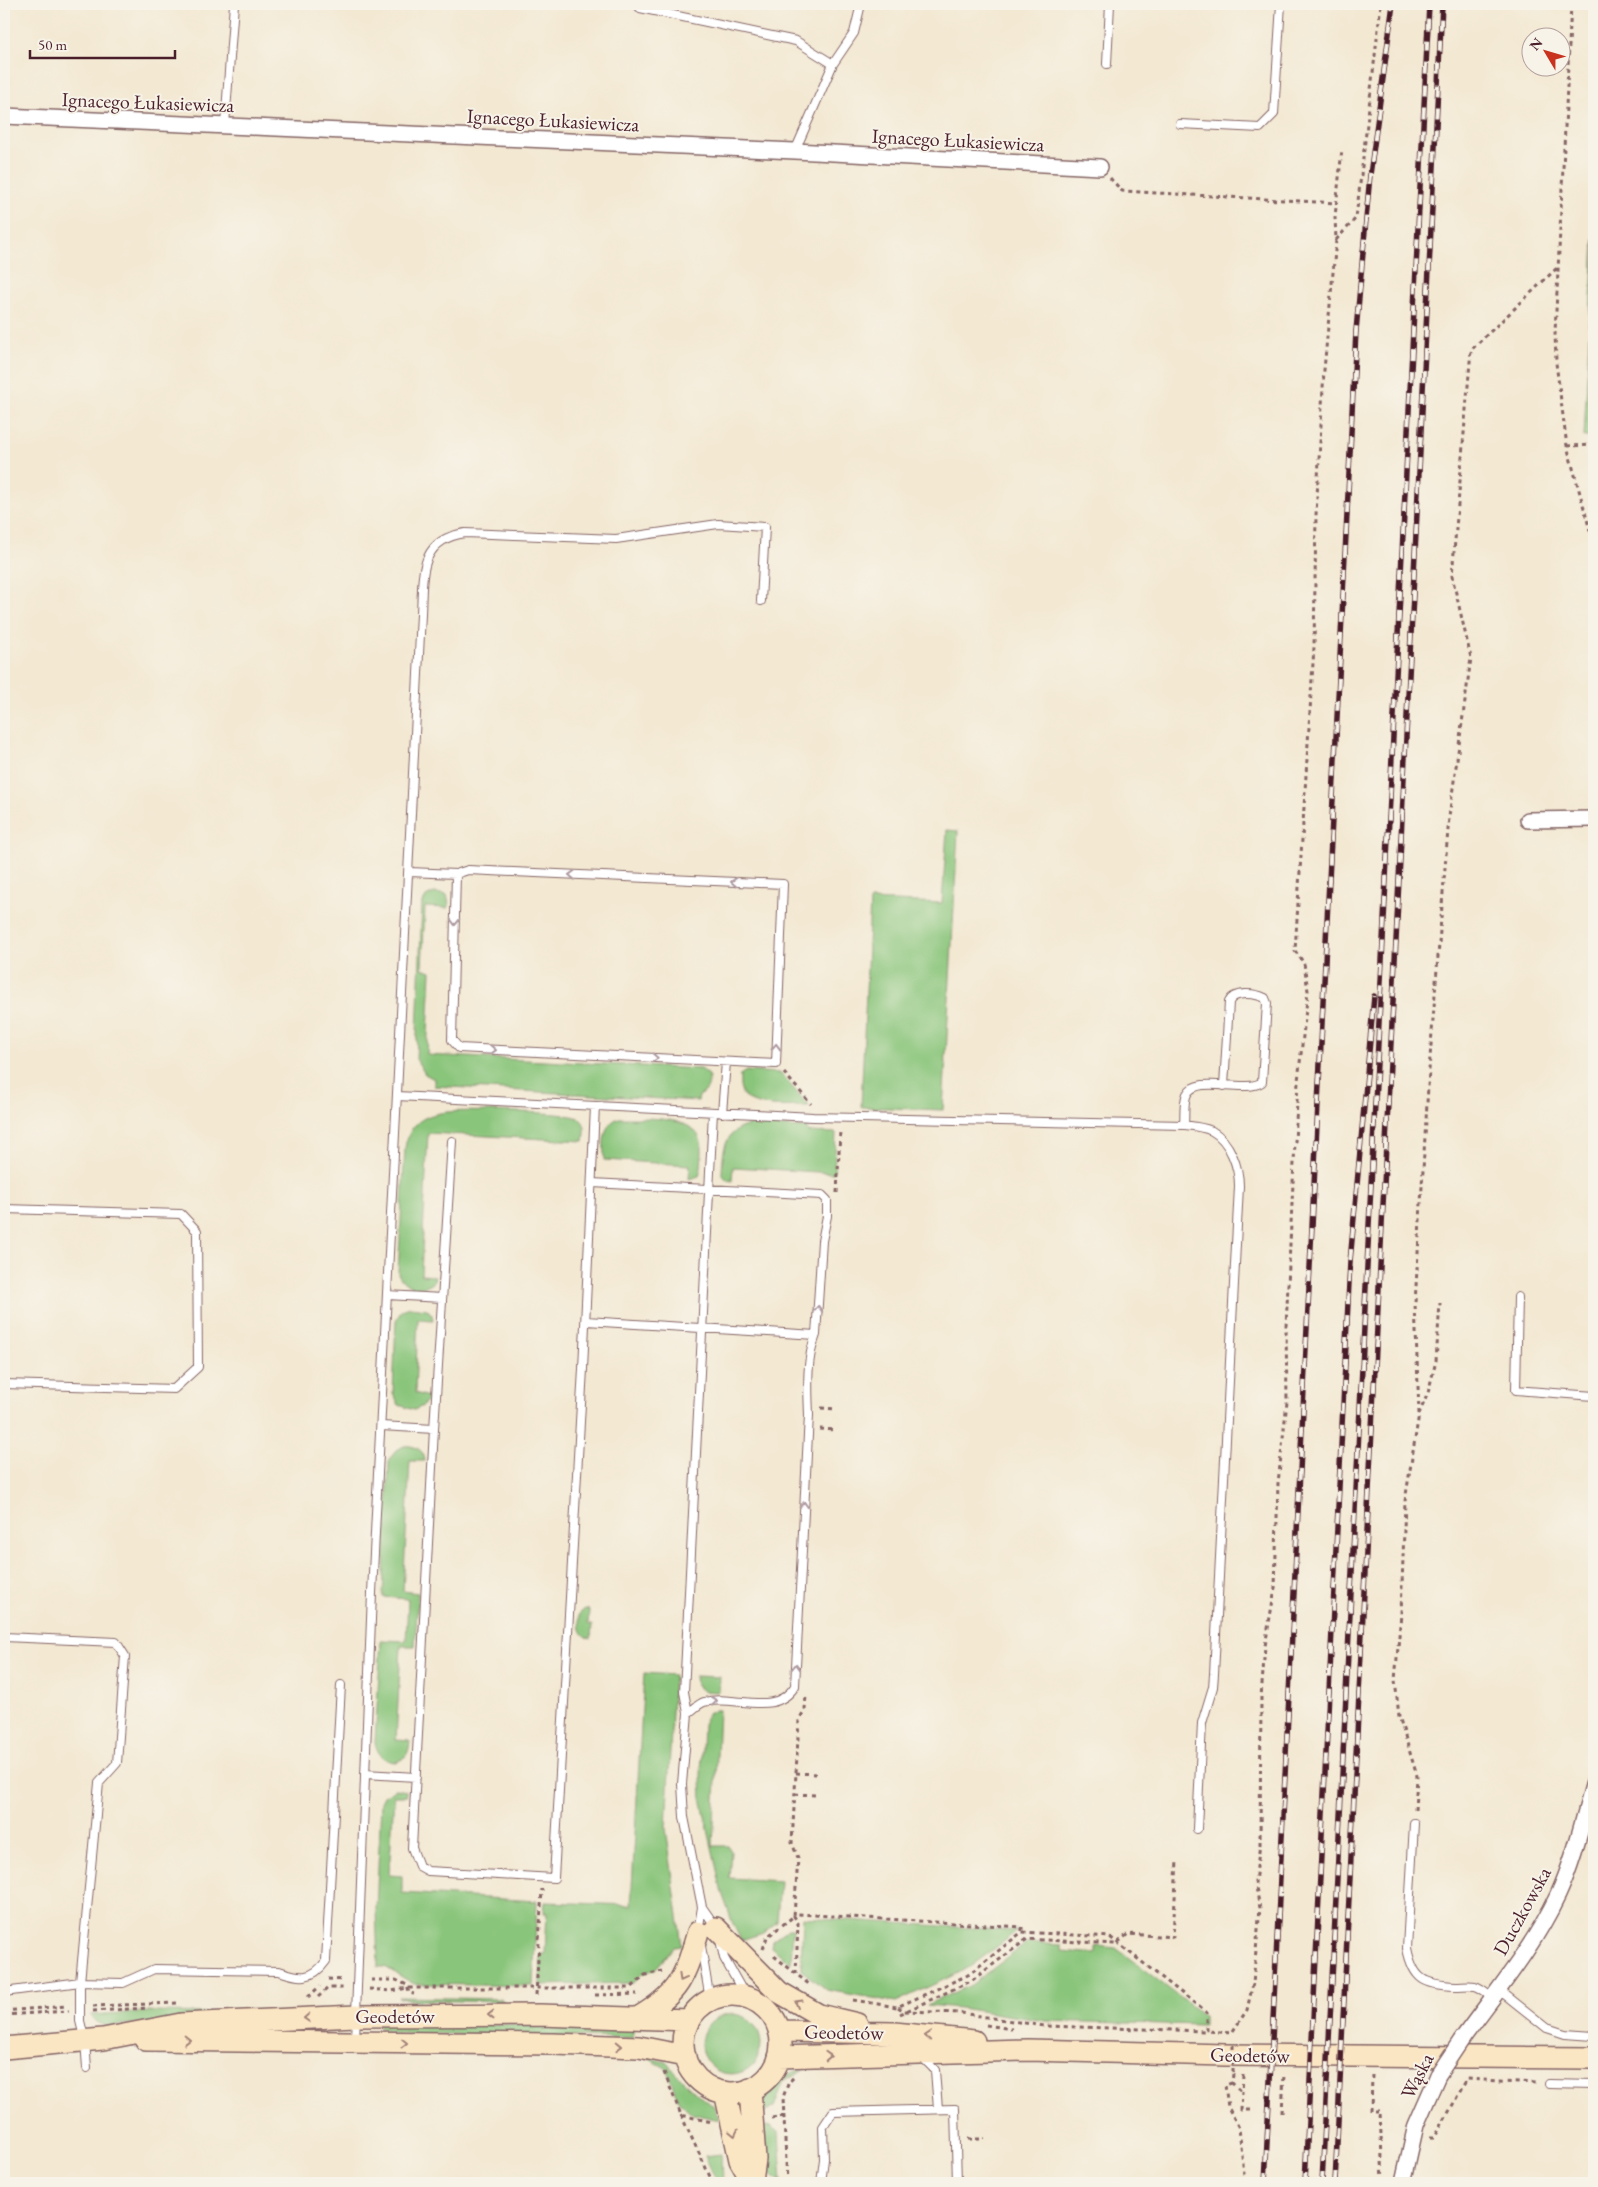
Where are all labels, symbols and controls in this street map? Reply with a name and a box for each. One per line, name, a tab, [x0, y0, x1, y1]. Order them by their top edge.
scale bar	[30, 28, 175, 60]
north arrow	[1520, 28, 1570, 78]
text: N	[1525, 33, 1547, 54]
text: 50 m	[38, 35, 67, 54]
street label: Ignacego Łukasiewicza	[61, 86, 235, 118]
street label: Ignacego Łukasiewicza	[466, 102, 640, 138]
street label: Ignacego Łukasiewicza	[871, 122, 1045, 158]
one-way arrow	[568, 869, 576, 880]
one-way arrow	[730, 876, 738, 887]
one-way arrow	[450, 919, 460, 927]
one-way arrow	[771, 1043, 782, 1051]
one-way arrow	[489, 1044, 497, 1055]
one-way arrow	[652, 1053, 660, 1064]
one-way arrow	[812, 1305, 823, 1313]
one-way arrow	[799, 1501, 809, 1508]
one-way arrow	[790, 1663, 801, 1671]
one-way arrow	[710, 1696, 718, 1707]
street label: Duczkowska	[1487, 1862, 1557, 1960]
one-way arrow	[678, 1972, 688, 1981]
one-way arrow	[795, 1999, 804, 2009]
street label: Geodetów	[355, 2003, 435, 2029]
one-way arrow	[487, 2010, 494, 2020]
one-way arrow	[303, 2013, 311, 2023]
street label: Geodetów	[804, 2018, 884, 2046]
one-way arrow	[924, 2031, 932, 2042]
one-way arrow	[183, 2035, 191, 2046]
one-way arrow	[400, 2038, 408, 2048]
one-way arrow	[615, 2041, 623, 2052]
street label: Geodetów	[1210, 2041, 1290, 2069]
street label: Wąska	[1394, 2049, 1440, 2103]
one-way arrow	[824, 2051, 832, 2062]
one-way arrow	[729, 2128, 739, 2137]

